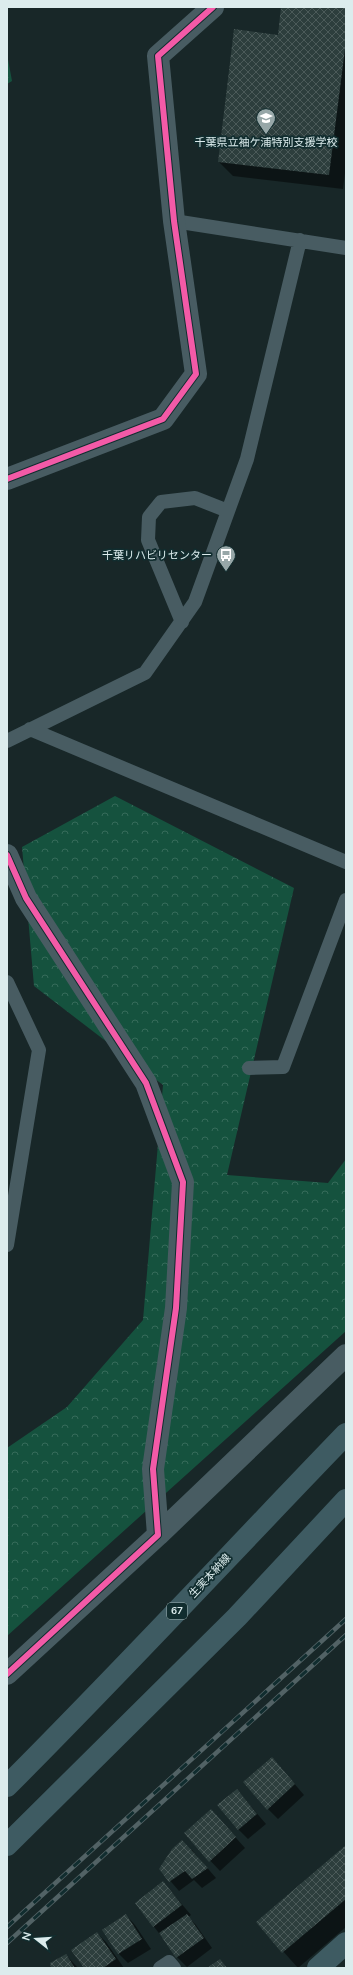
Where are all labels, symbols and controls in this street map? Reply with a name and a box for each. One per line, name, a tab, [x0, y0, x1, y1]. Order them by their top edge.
school or university icon: 千葉県立袖ケ浦特別支援学校	[255, 107, 277, 135]
place label: 千葉県立袖ケ浦特別支援学校	[195, 135, 338, 150]
bus stop icon: 千葉リハビリセンター	[215, 544, 237, 572]
place label: 千葉リハビリセンター	[102, 548, 212, 563]
street label: 生実本納線	[186, 1551, 234, 1601]
road number: 67	[167, 1603, 187, 1619]
north arrow	[16, 1919, 56, 1959]
text: N	[19, 1930, 35, 1942]

